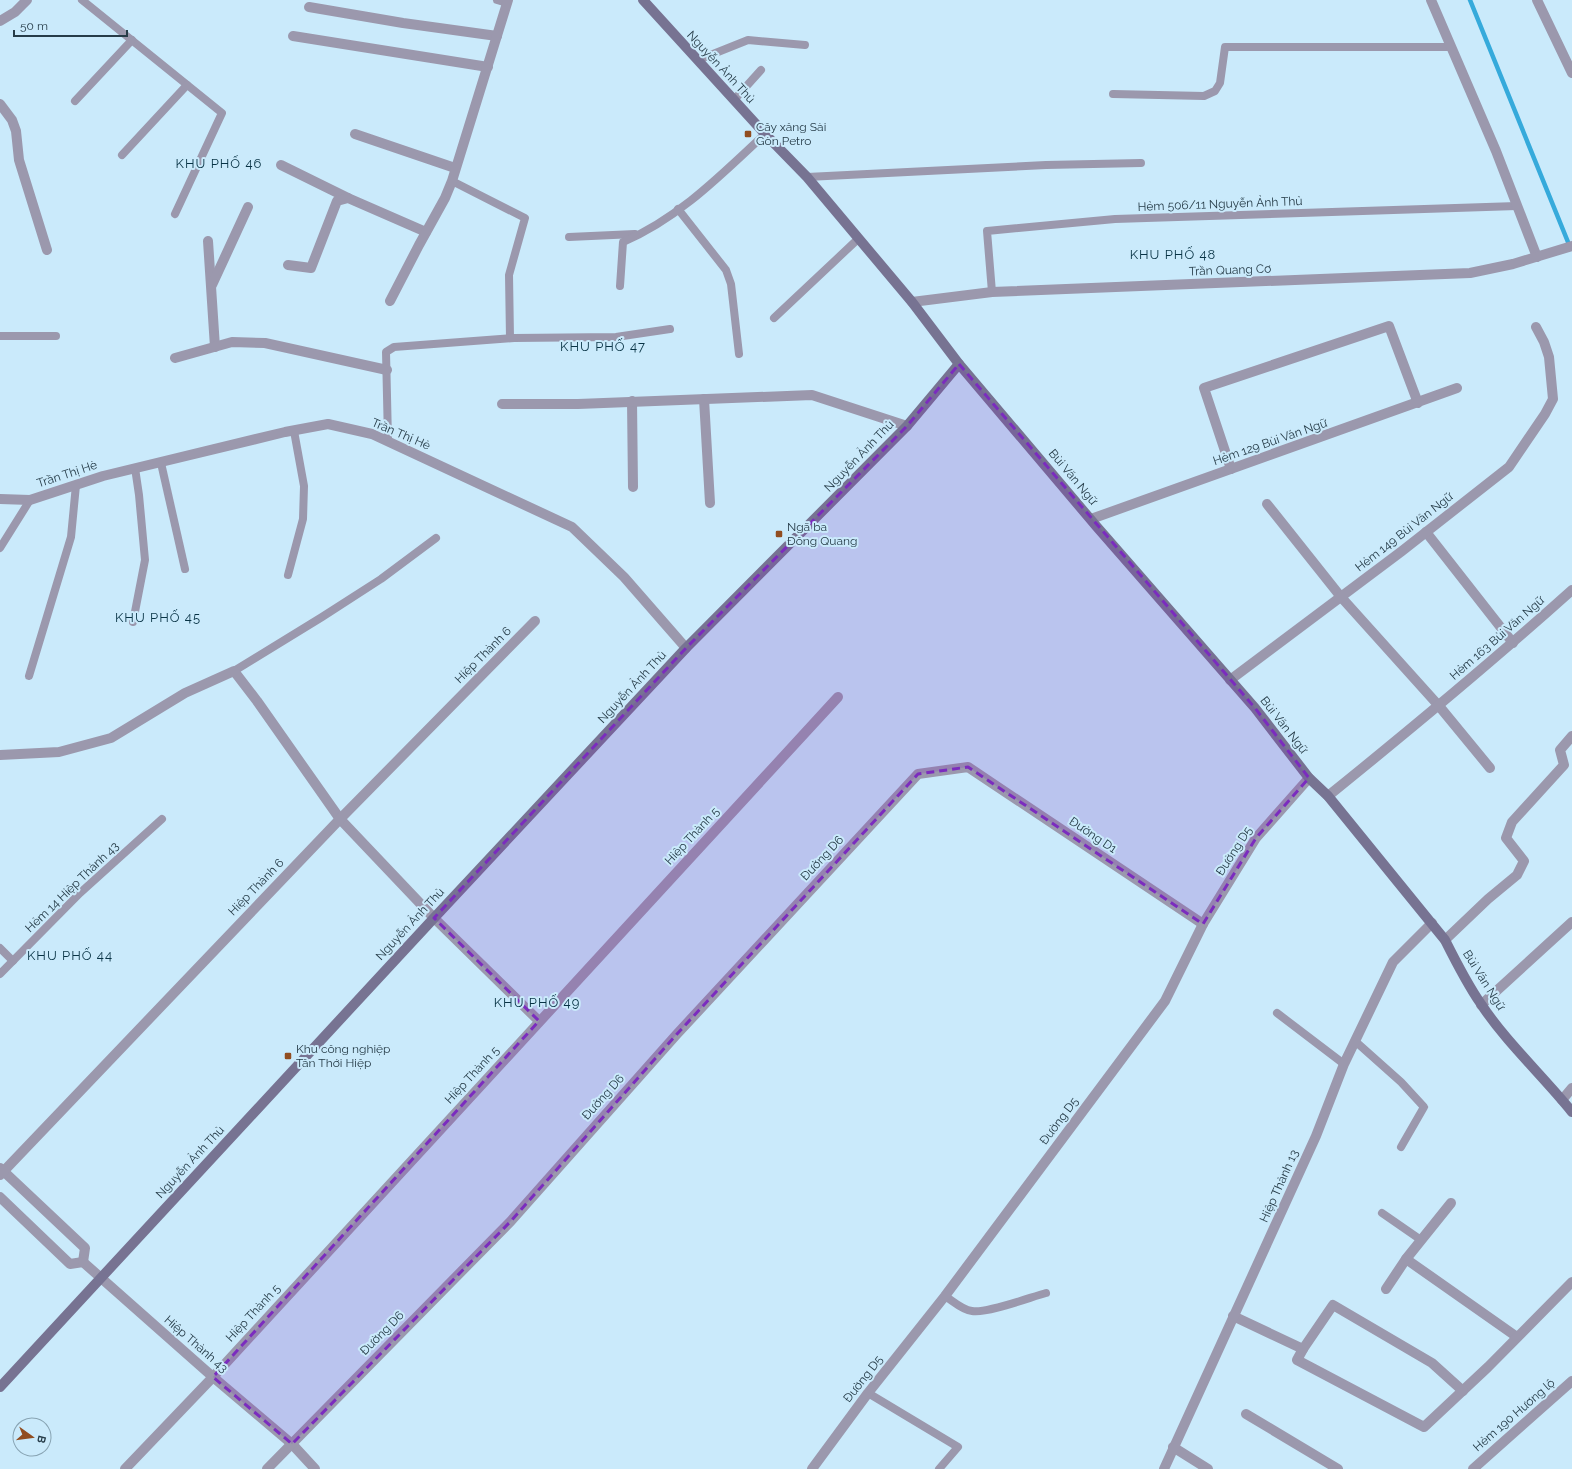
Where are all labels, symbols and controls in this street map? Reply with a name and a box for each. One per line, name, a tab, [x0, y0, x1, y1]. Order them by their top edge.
scale bar	[14, 12, 127, 38]
text: 50 m	[20, 19, 48, 33]
street label: Nguyễn Ảnh Thủ	[684, 28, 758, 106]
place label: Cây xăng Sài Gòn Petro	[756, 120, 826, 148]
marker: Cây xăng Sài Gòn Petro	[743, 129, 753, 139]
district label: KHU PHỐ 46	[176, 155, 262, 171]
street label: Hẻm 506/11 Nguyễn Ảnh Thủ	[1137, 194, 1303, 214]
district label: KHU PHỐ 48	[1130, 246, 1216, 262]
street label: Trần Quang Cơ	[1188, 262, 1272, 278]
district label: KHU PHỐ 47	[560, 338, 646, 354]
street label: Trần Thị Hè	[369, 415, 433, 453]
street label: Hẻm 129 Bùi Văn Ngữ	[1211, 416, 1330, 468]
street label: Nguyễn Ảnh Thủ	[821, 417, 897, 495]
street label: Bùi Văn Ngữ	[1046, 446, 1101, 508]
street label: Trần Thị Hè	[35, 458, 99, 490]
street label: Hẻm 149 Bùi Văn Ngữ	[1352, 489, 1456, 574]
place label: Ngã ba Đông Quang	[787, 520, 857, 548]
marker: Ngã ba Đông Quang	[774, 529, 784, 539]
street label: Hẻm 163 Bùi Văn Ngữ	[1447, 593, 1548, 683]
district label: KHU PHỐ 45	[115, 609, 201, 625]
street label: Hiệp Thành 6	[452, 624, 514, 686]
street label: Nguyễn Ảnh Thủ	[595, 648, 669, 726]
street label: Bùi Văn Ngữ	[1257, 694, 1311, 757]
street label: Hiệp Thành 5	[662, 804, 722, 867]
street label: Đường D1	[1067, 814, 1119, 856]
street label: Đường D5	[1213, 824, 1255, 878]
street label: Đường D6	[798, 833, 846, 883]
street label: Hẻm 14 Hiệp Thành 43	[22, 839, 122, 935]
street label: Hiệp Thành 6	[225, 856, 287, 918]
street label: Nguyễn Ảnh Thủ	[373, 885, 447, 963]
district label: KHU PHỐ 44	[27, 947, 113, 963]
street label: Bùi Văn Ngữ	[1460, 947, 1508, 1013]
district label: KHU PHỐ 49	[494, 994, 580, 1010]
place label: Khu công nghiệp Tân Thới Hiệp	[296, 1042, 391, 1070]
street label: Hiệp Thành 5	[442, 1043, 502, 1106]
marker: Khu công nghiệp Tân Thới Hiệp	[283, 1051, 293, 1061]
street label: Đường D6	[579, 1071, 627, 1123]
street label: Đường D5	[1037, 1094, 1082, 1147]
street label: Nguyễn Ảnh Thủ	[153, 1123, 227, 1201]
street label: Hiệp Thành 13	[1257, 1147, 1301, 1225]
street label: Hiệp Thành 5	[223, 1281, 283, 1344]
street label: Đường D6	[357, 1308, 407, 1358]
street label: Hiệp Thành 43	[161, 1313, 231, 1375]
street label: Đường D5	[840, 1352, 886, 1405]
street label: Hẻm 190 Hương lộ	[1470, 1376, 1558, 1454]
north arrow	[12, 1417, 52, 1457]
text: B	[34, 1434, 48, 1445]

